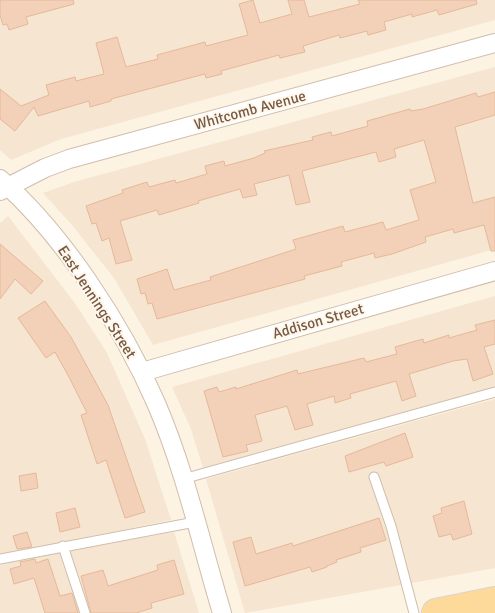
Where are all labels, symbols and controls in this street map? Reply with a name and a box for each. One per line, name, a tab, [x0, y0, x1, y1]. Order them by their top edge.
street label: Whitcomb Avenue	[192, 86, 308, 134]
street label: East Jennings Street	[54, 242, 140, 362]
street label: Addison Street	[270, 299, 366, 343]

